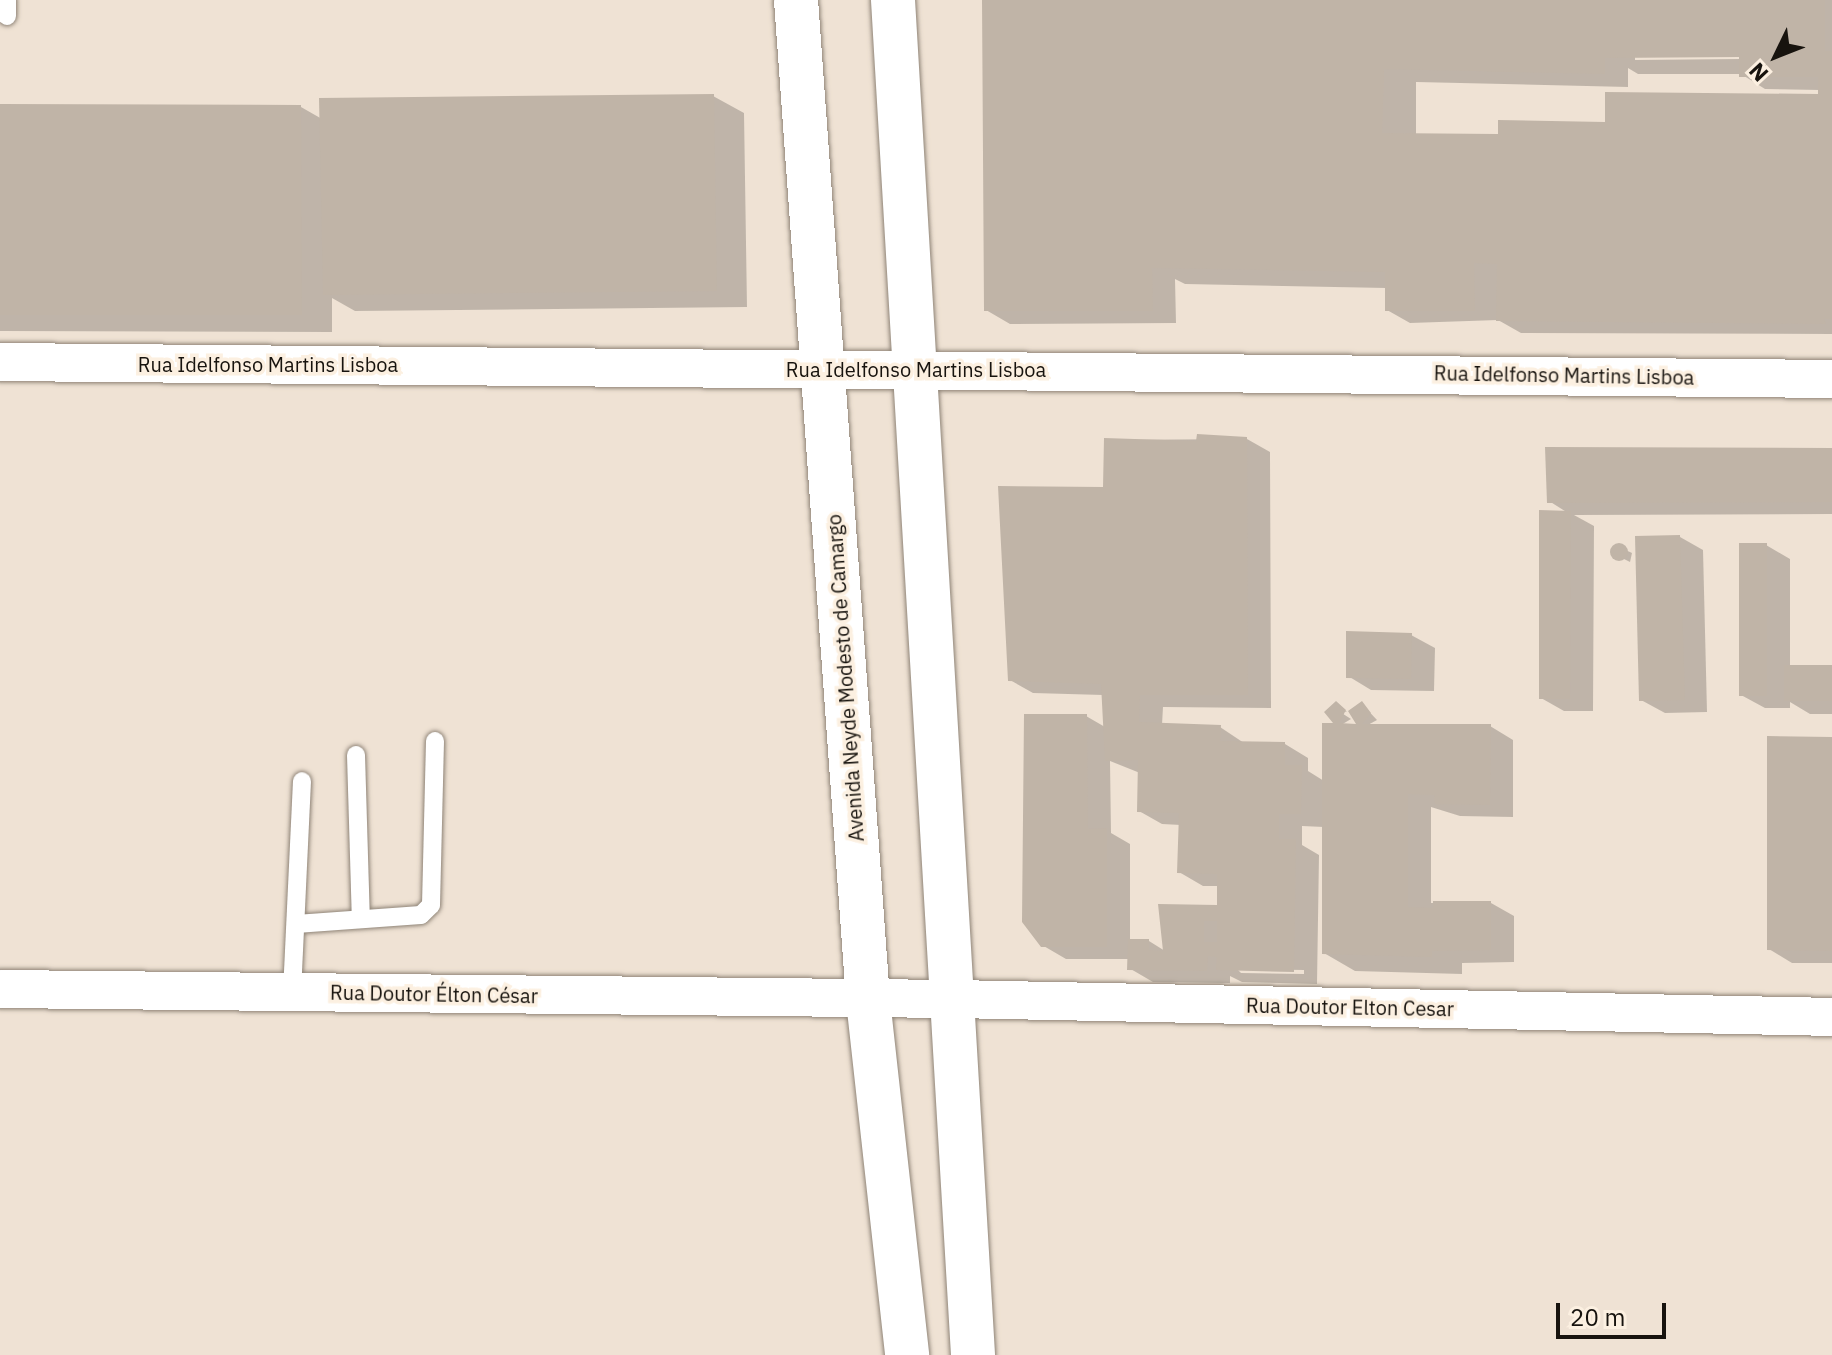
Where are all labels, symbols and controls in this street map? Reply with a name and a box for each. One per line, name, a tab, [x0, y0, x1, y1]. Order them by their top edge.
north arrow	[1736, 16, 1816, 96]
text: N	[1742, 57, 1774, 88]
street label: Rua Idelfonso Martins Lisboa	[138, 352, 398, 376]
street label: Rua Idelfonso Martins Lisboa	[786, 357, 1046, 381]
street label: Rua Idelfonso Martins Lisboa	[1434, 361, 1694, 389]
street label: Avenida Neyde Modesto de Camargo	[822, 513, 868, 843]
street label: Rua Doutor Élton César	[330, 980, 538, 1008]
street label: Rua Doutor Elton Cesar	[1246, 993, 1454, 1021]
scale bar	[1560, 1287, 1670, 1337]
text: 20 m	[1570, 1301, 1625, 1333]

